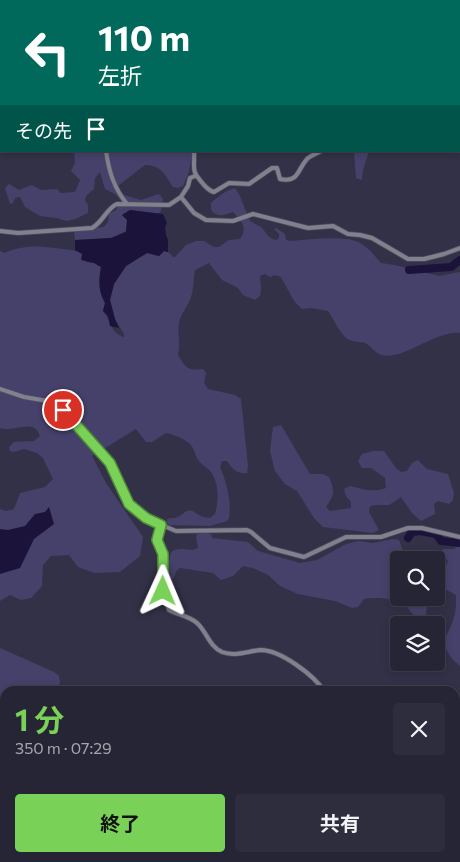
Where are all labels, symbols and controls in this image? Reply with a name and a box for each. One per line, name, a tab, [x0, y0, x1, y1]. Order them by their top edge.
text: 110 m	[98, 15, 190, 58]
icon: left	[15, 20, 80, 85]
text: 左折	[98, 62, 142, 89]
icon: arrive	[82, 115, 110, 143]
text: その先	[15, 119, 72, 142]
pin	[42, 389, 84, 431]
icon: arrive	[49, 396, 77, 424]
map controls	[390, 551, 445, 671]
button: search	[390, 551, 445, 606]
position arrow	[136, 564, 188, 616]
button: layers	[390, 616, 445, 671]
text: 1 分	[15, 700, 64, 737]
button: close	[393, 703, 445, 755]
text: 350 m · 07:29	[15, 738, 112, 757]
button: 終了	[15, 794, 225, 852]
button: 共有	[235, 794, 445, 852]

